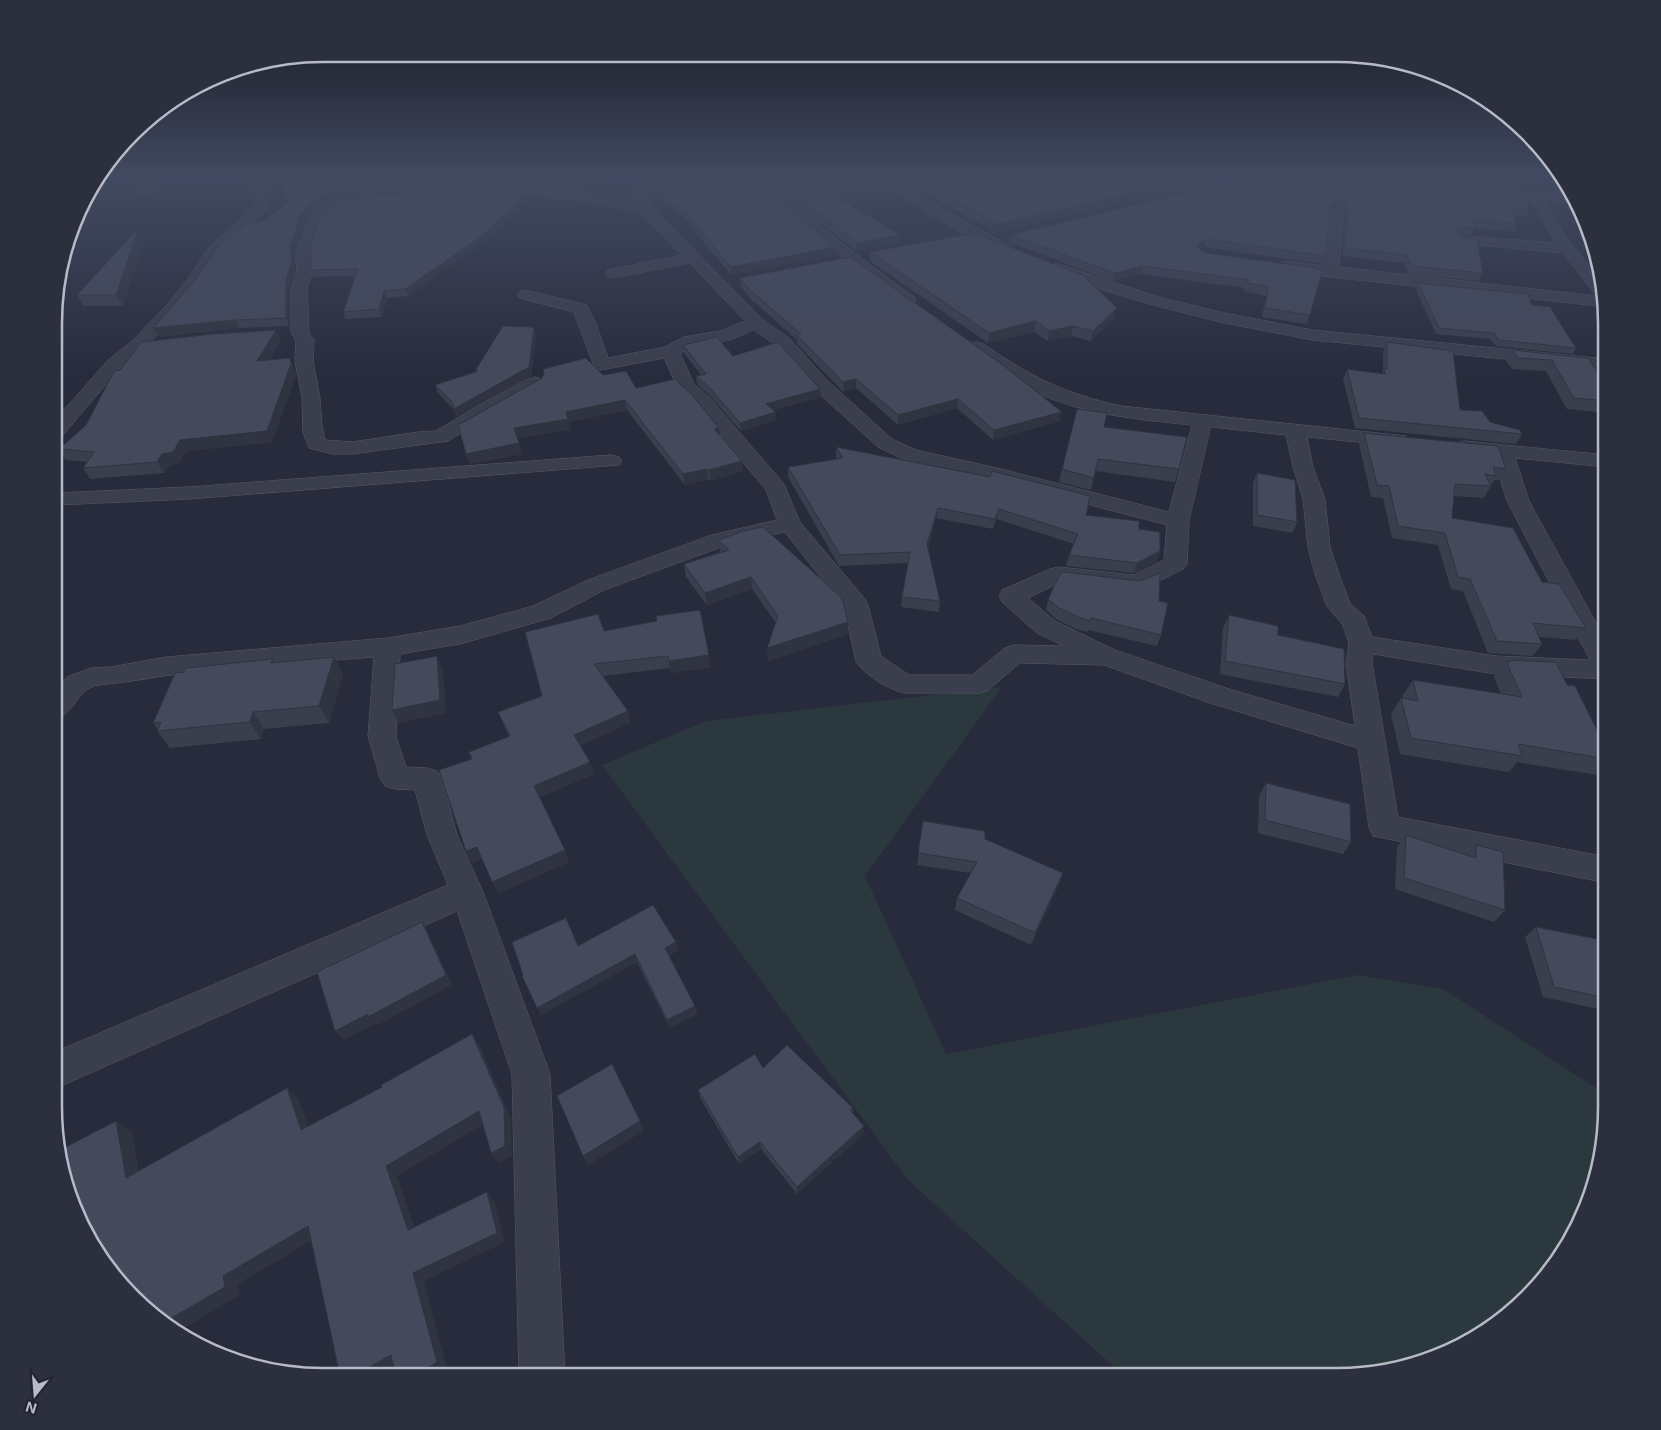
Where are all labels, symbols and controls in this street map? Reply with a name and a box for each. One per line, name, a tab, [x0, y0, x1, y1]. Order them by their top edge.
north arrow	[10, 1370, 60, 1420]
text: N	[23, 1398, 39, 1418]

